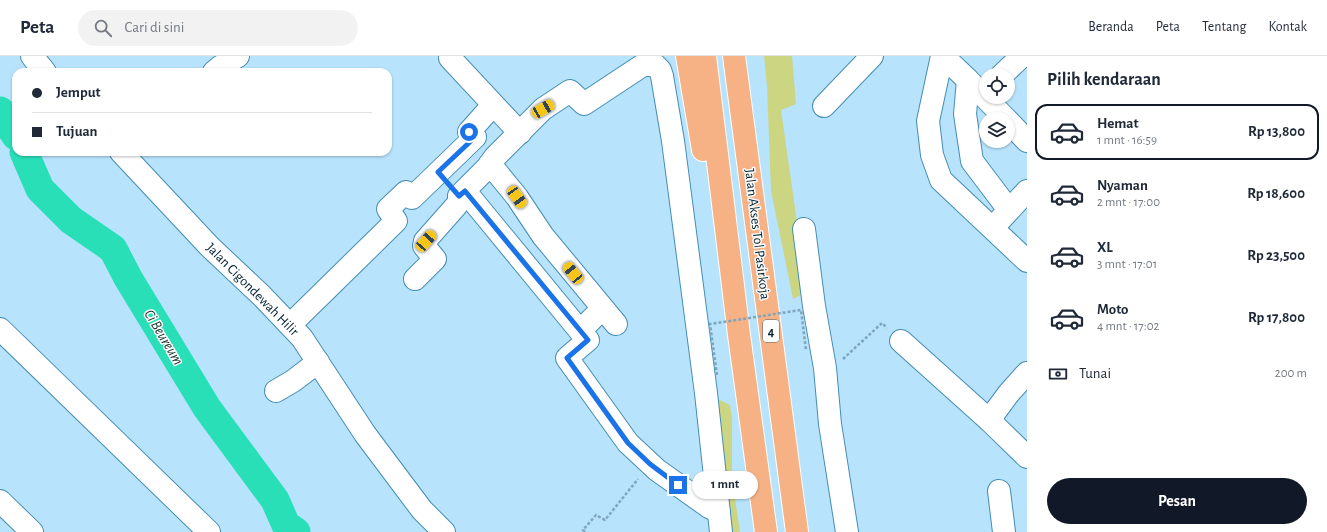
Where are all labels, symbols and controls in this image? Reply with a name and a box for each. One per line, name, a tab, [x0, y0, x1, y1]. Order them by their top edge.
search box	[78, 10, 358, 46]
icon: search	[92, 17, 114, 39]
text: Peta	[20, 18, 54, 37]
text: Cari di sini	[124, 20, 184, 35]
text: Beranda	[1088, 20, 1134, 34]
text: Peta	[1156, 20, 1180, 34]
text: Tentang	[1202, 20, 1246, 34]
text: Kontak	[1268, 20, 1307, 34]
map controls	[979, 68, 1015, 148]
button: locate	[979, 68, 1015, 104]
text: Pilih kendaraan	[1047, 71, 1161, 89]
text: Jemput	[56, 85, 101, 100]
car	[530, 98, 556, 120]
button: layers	[979, 112, 1015, 148]
icon: car	[1049, 114, 1085, 150]
text: Hemat	[1097, 116, 1139, 131]
route start	[460, 123, 478, 141]
text: Tujuan	[56, 124, 98, 139]
text: Rp 13,800	[1248, 124, 1305, 139]
text: 1 mnt · 16:59	[1097, 134, 1157, 147]
street label: Jalan Akses Tol Pasirkoja	[742, 168, 772, 301]
icon: car	[1049, 176, 1085, 212]
text: Nyaman	[1097, 178, 1148, 193]
car	[505, 184, 529, 210]
text: Rp 18,600	[1247, 186, 1305, 201]
text: 2 mnt · 17:00	[1097, 196, 1160, 209]
car	[414, 228, 438, 254]
icon: car	[1049, 238, 1085, 274]
text: XL	[1097, 240, 1113, 255]
street label: Jalan Cigondewah Hilir	[203, 241, 302, 339]
text: Rp 23,500	[1247, 248, 1305, 263]
text: 3 mnt · 17:01	[1097, 258, 1157, 271]
car	[561, 260, 585, 286]
icon: car	[1049, 300, 1085, 336]
text: Moto	[1097, 302, 1129, 317]
water label: Ci Beureum	[141, 307, 186, 368]
text: Rp 17,800	[1248, 310, 1305, 325]
road number: 4	[763, 320, 779, 342]
text: 4 mnt · 17:02	[1097, 320, 1159, 333]
icon: cash	[1047, 363, 1069, 385]
text: Tunai	[1079, 366, 1111, 381]
text: 200 m	[1275, 367, 1307, 380]
callout: 1 mnt	[692, 471, 758, 499]
route end	[669, 476, 687, 494]
text: 1 mnt	[711, 478, 739, 491]
button: Pesan	[1047, 478, 1307, 524]

